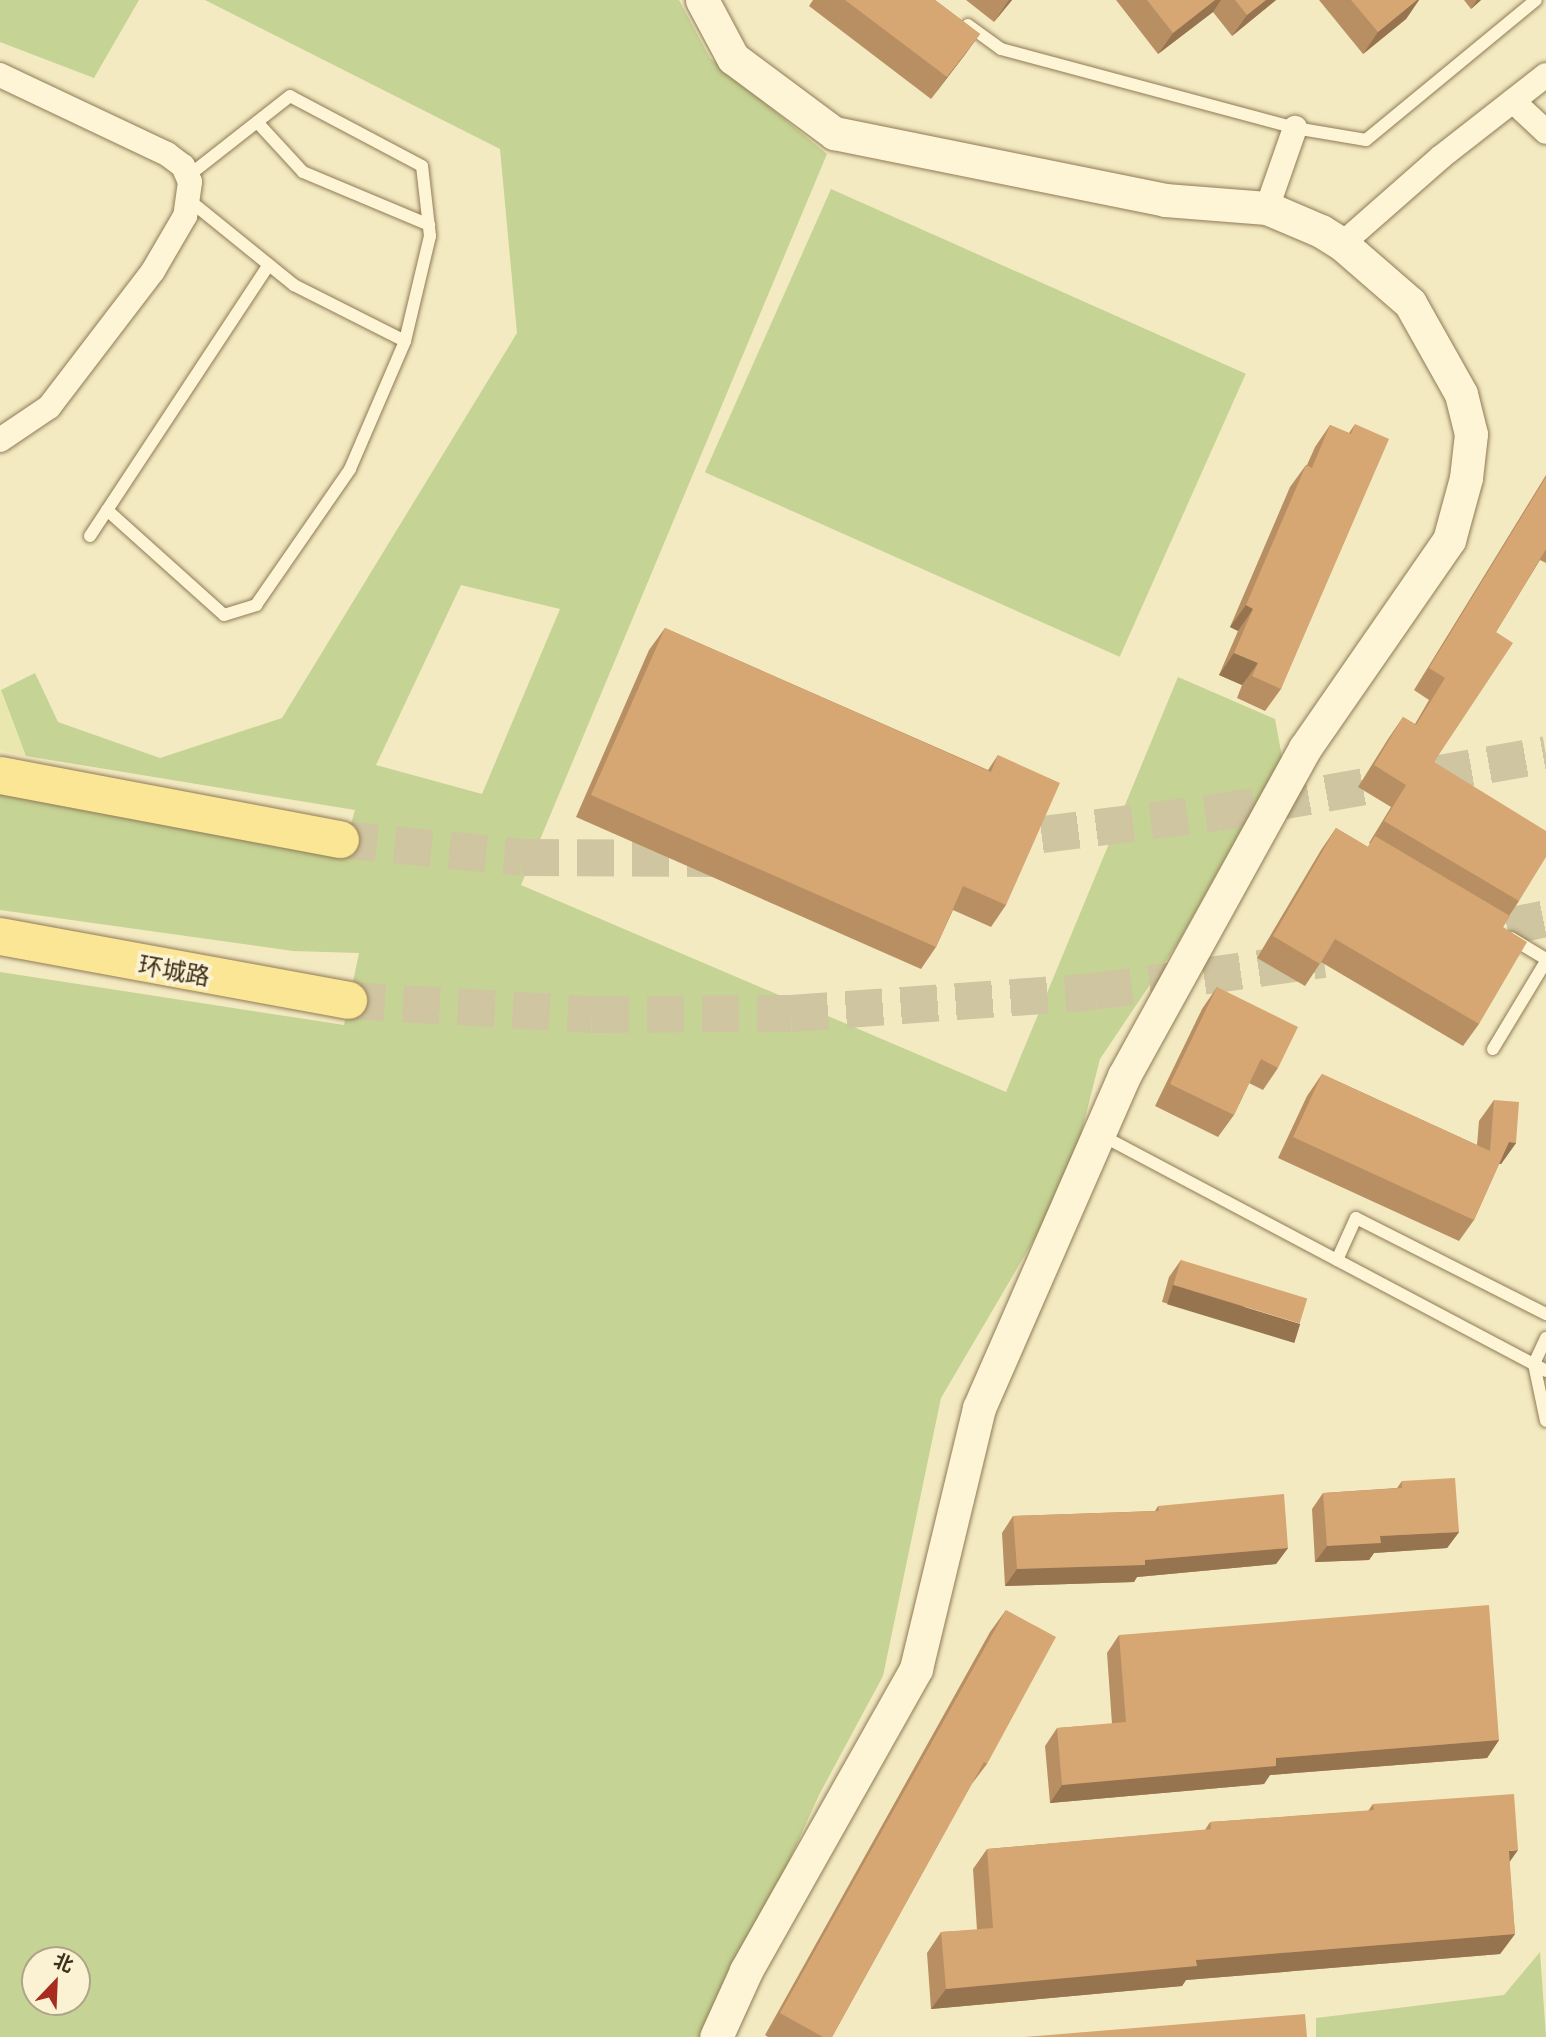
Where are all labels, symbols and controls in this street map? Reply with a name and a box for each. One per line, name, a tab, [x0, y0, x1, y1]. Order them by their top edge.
street label: 环城路	[136, 951, 212, 991]
north arrow	[21, 1946, 91, 2016]
text: 北	[50, 1949, 77, 1977]

